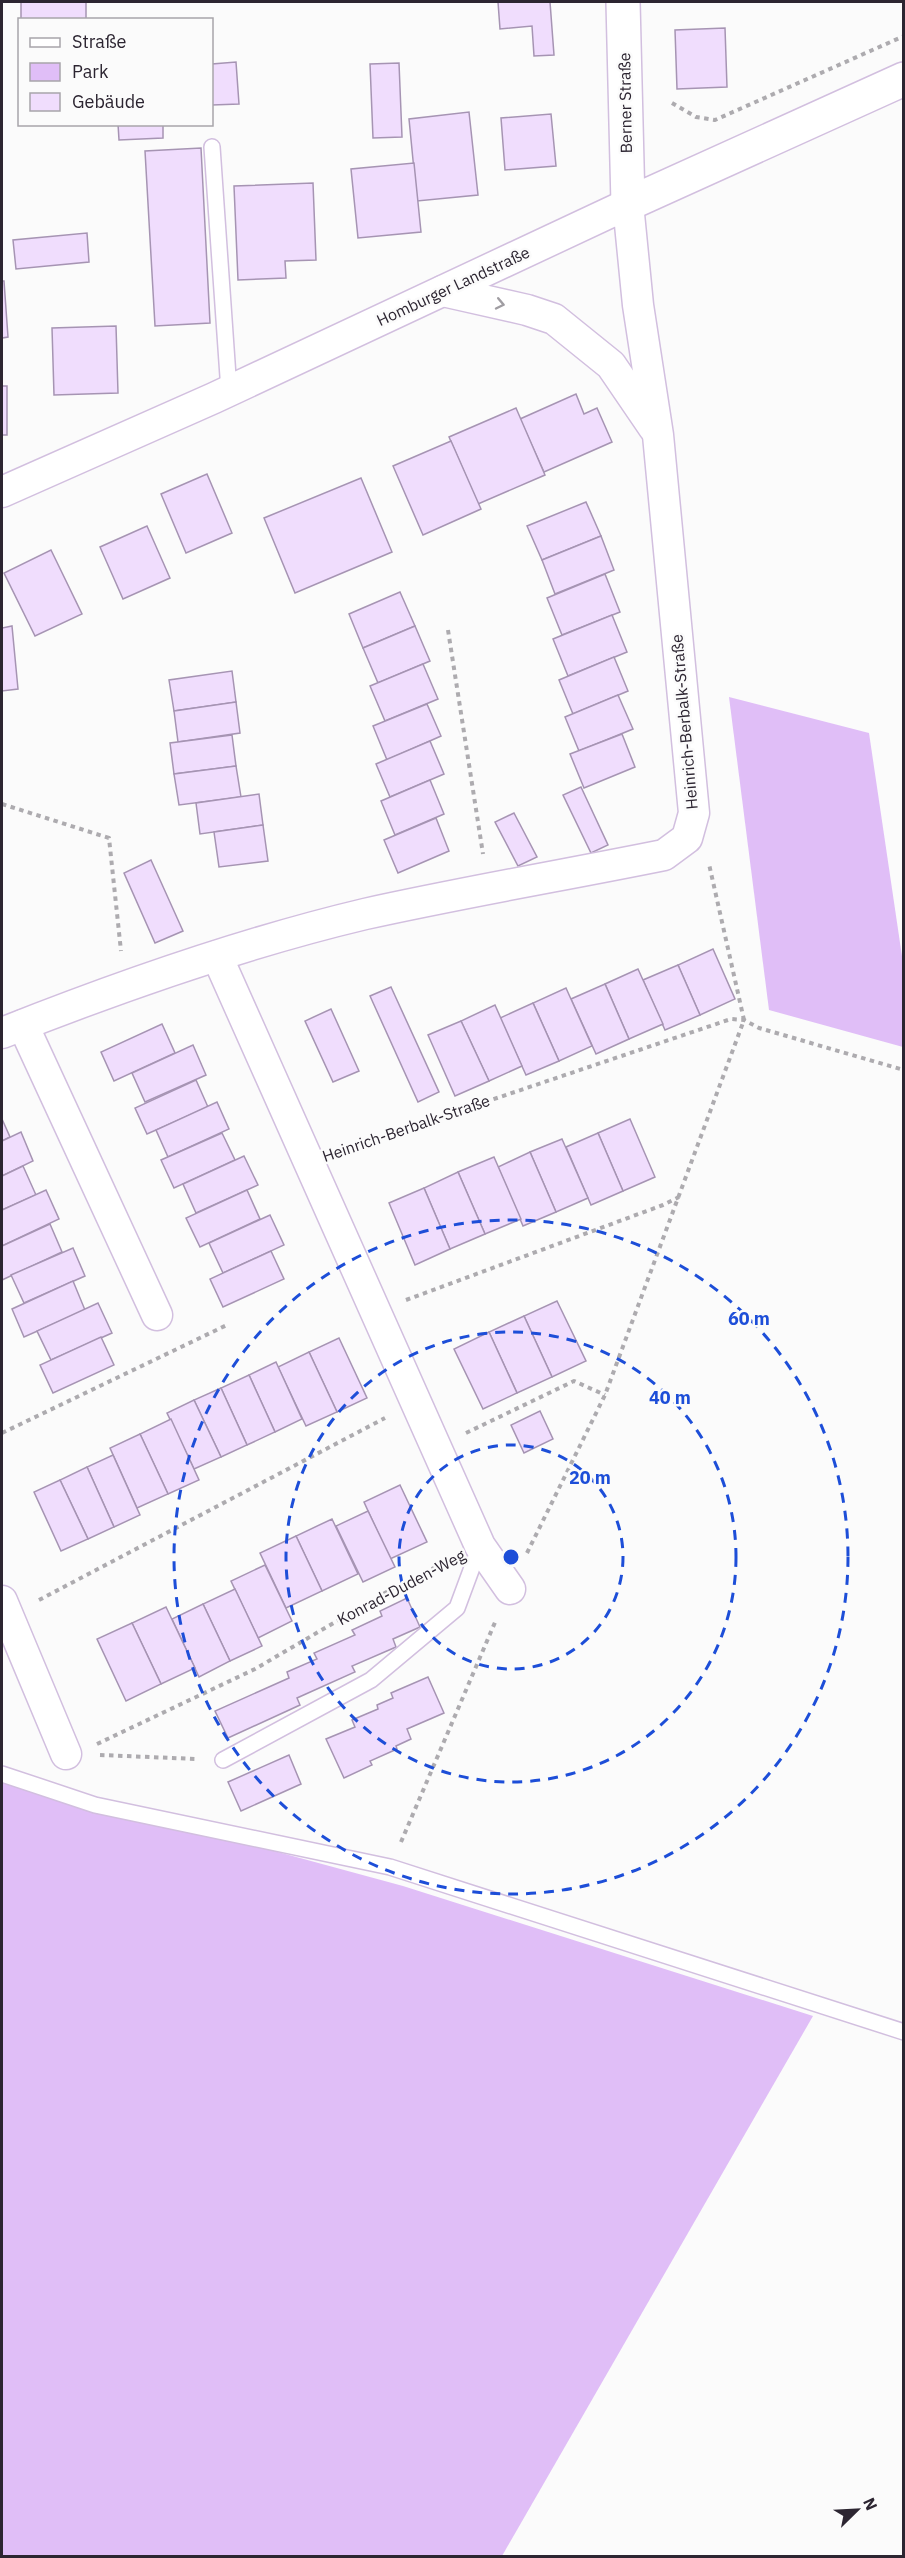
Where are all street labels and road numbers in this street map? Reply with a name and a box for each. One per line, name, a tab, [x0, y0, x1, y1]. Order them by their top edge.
street label: Berner Straße	[614, 52, 636, 154]
street label: Homburger Landstraße	[373, 242, 533, 330]
street label: Heinrich-Berbalk-Straße	[666, 633, 702, 810]
street label: Heinrich-Berbalk-Straße	[320, 1090, 493, 1166]
street label: Konrad-Duden-Weg	[333, 1545, 469, 1629]

